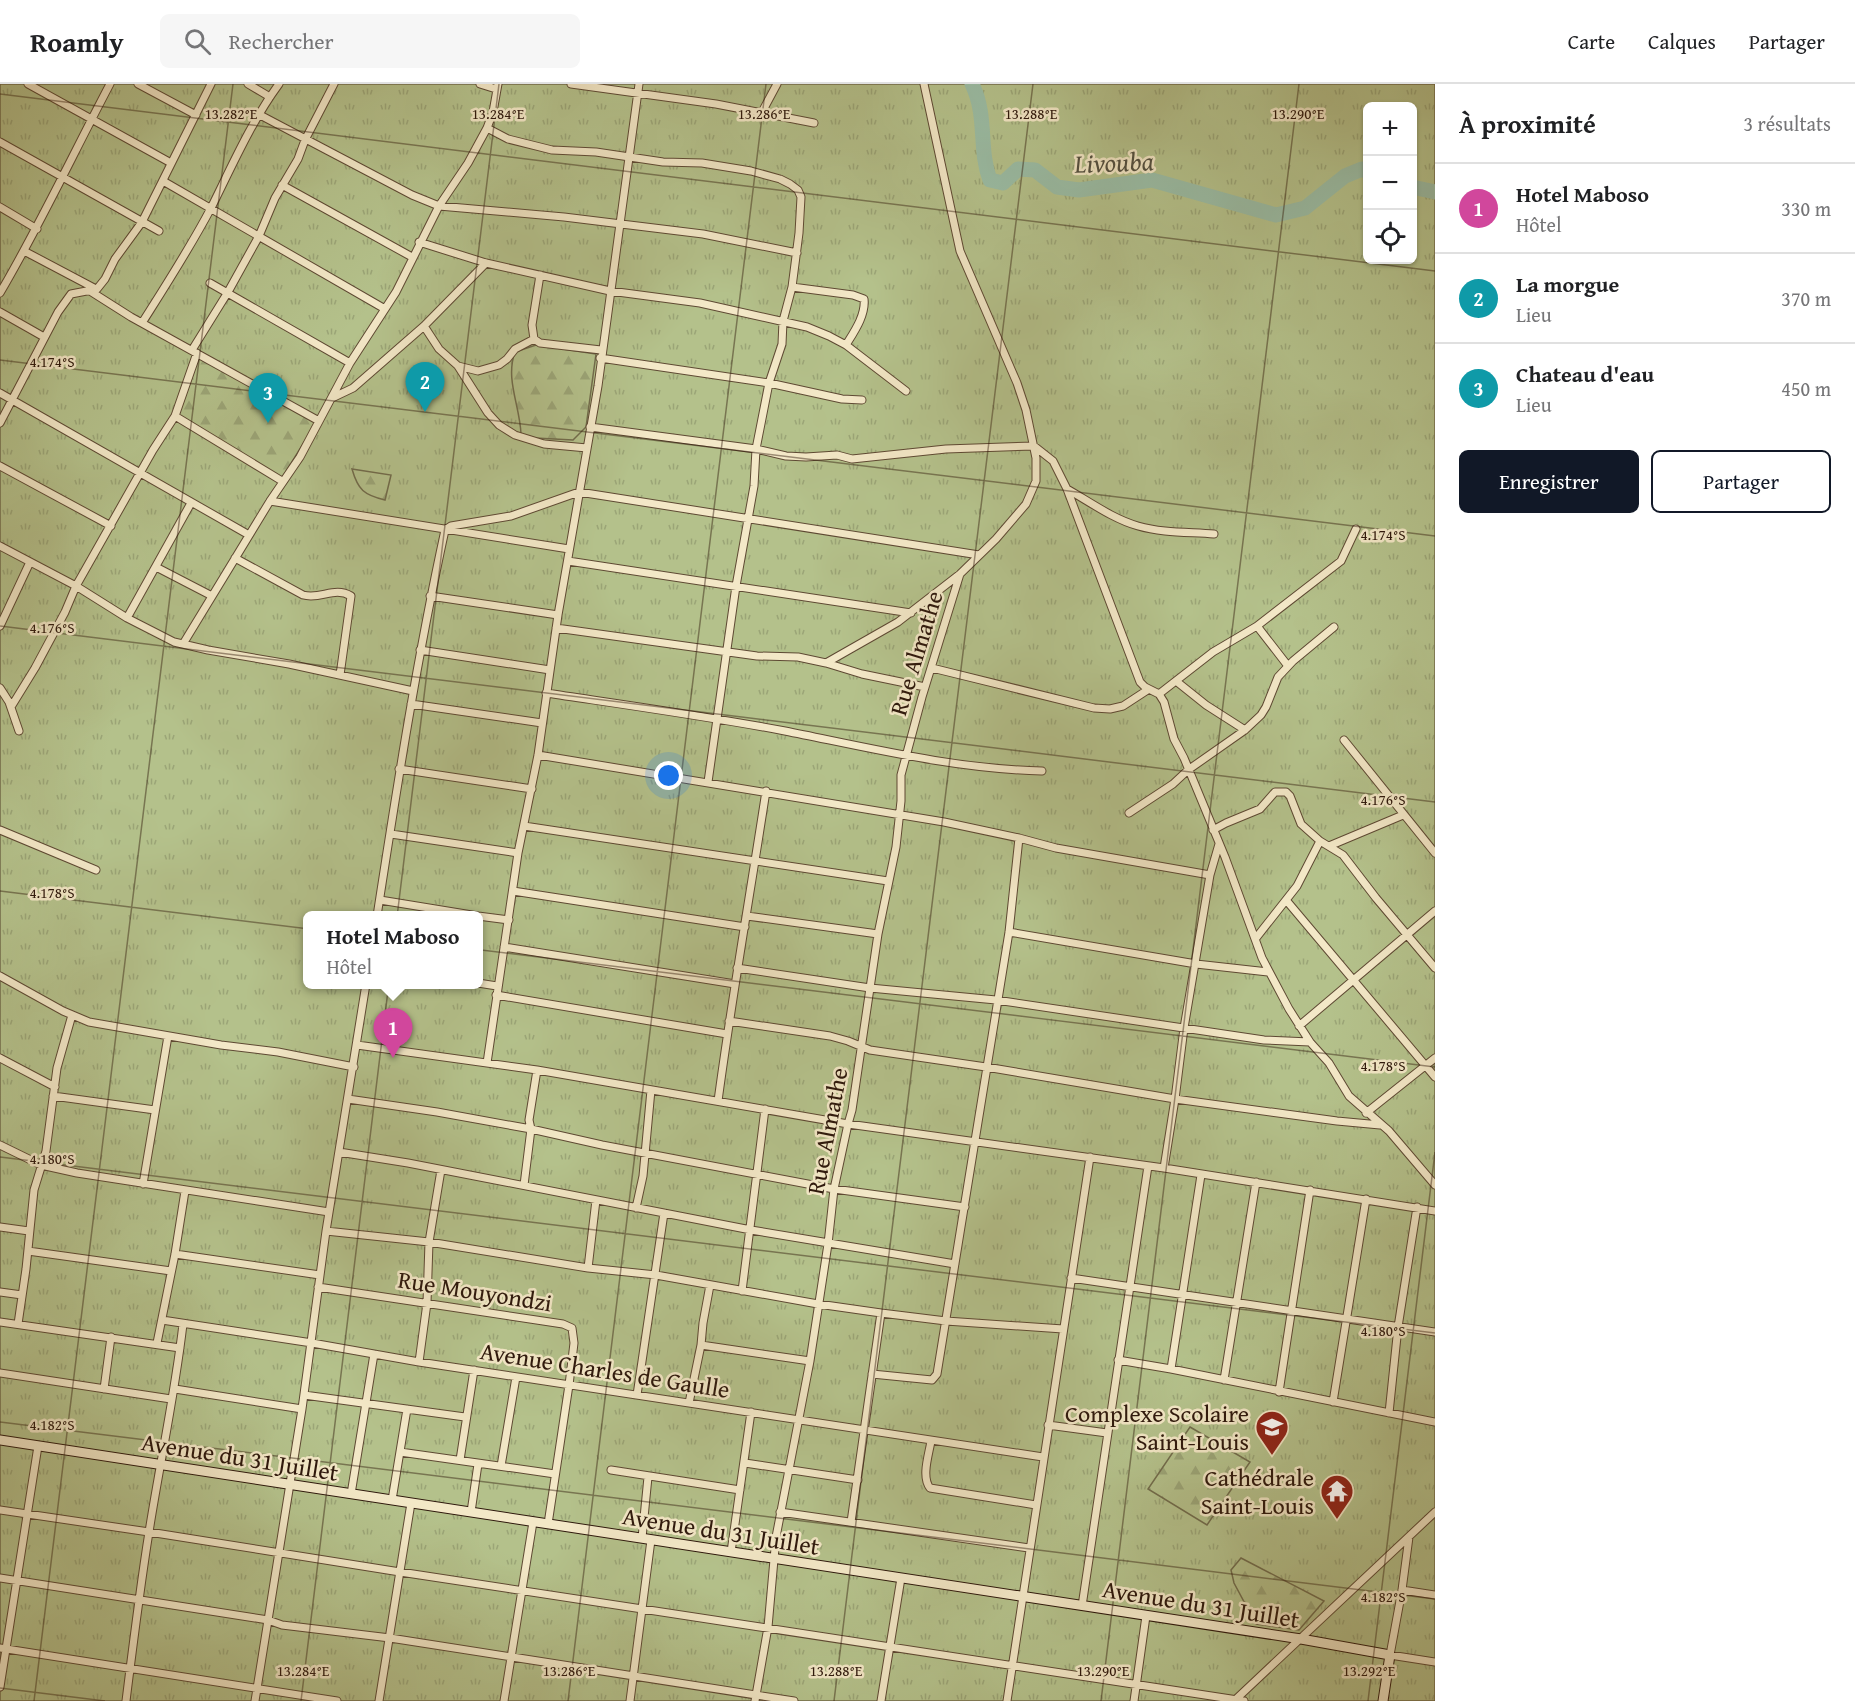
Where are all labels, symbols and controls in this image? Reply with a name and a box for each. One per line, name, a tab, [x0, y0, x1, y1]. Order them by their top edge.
search box	[160, 14, 580, 68]
text: Roamly	[30, 21, 124, 62]
icon: search	[181, 25, 214, 58]
text: Rechercher	[229, 25, 334, 57]
text: Carte	[1568, 26, 1615, 57]
text: Calques	[1648, 26, 1716, 57]
text: Partager	[1749, 26, 1825, 57]
map controls	[1363, 102, 1417, 264]
button: +	[1363, 102, 1417, 156]
text: 13.282°E	[205, 103, 258, 124]
text: 13.284°E	[472, 103, 525, 124]
text: 13.286°E	[738, 103, 791, 124]
text: 13.288°E	[1005, 103, 1058, 124]
text: 13.290°E	[1272, 103, 1325, 124]
text: À proximité	[1459, 104, 1596, 143]
text: 3 résultats	[1743, 109, 1831, 138]
water label: Livouba	[1073, 141, 1154, 183]
button: −	[1363, 156, 1417, 210]
text: Hotel Maboso	[1516, 178, 1649, 210]
text: 1	[1473, 194, 1484, 223]
text: 330 m	[1781, 194, 1831, 223]
button: locate	[1363, 210, 1417, 264]
text: Hôtel	[1516, 210, 1562, 239]
text: La morgue	[1516, 268, 1619, 300]
text: 2	[1473, 284, 1484, 313]
text: 370 m	[1781, 284, 1831, 313]
text: Lieu	[1516, 300, 1552, 329]
text: 4.174°S	[29, 351, 75, 372]
text: Chateau d'eau	[1516, 358, 1654, 390]
pin: 2	[406, 362, 444, 412]
pin: 3	[248, 374, 288, 423]
text: 3	[1473, 374, 1484, 403]
text: 450 m	[1781, 374, 1831, 403]
text: Lieu	[1516, 390, 1552, 419]
button: Enregistrer	[1459, 450, 1639, 513]
button: Partager	[1651, 450, 1831, 513]
text: 4.174°S	[1360, 524, 1406, 545]
street label: Rue Almathe	[880, 586, 952, 720]
text: 4.176°S	[29, 617, 75, 638]
your location	[654, 761, 683, 790]
text: 4.176°S	[1360, 789, 1406, 810]
text: 4.178°S	[29, 882, 75, 903]
popup	[303, 911, 483, 989]
text: Hotel Maboso	[327, 920, 459, 952]
text: Hôtel	[327, 952, 372, 981]
pin: 1	[374, 1008, 412, 1058]
text: 4.178°S	[1360, 1055, 1406, 1076]
street label: Rue Almathe	[798, 1064, 856, 1198]
text: 4.180°S	[29, 1148, 75, 1169]
street label: Rue Mouyondzi	[395, 1262, 555, 1320]
text: 4.180°S	[1360, 1320, 1406, 1341]
street label: Avenue Charles de Gaulle	[478, 1333, 732, 1407]
place label: Complexe Scolaire Saint-Louis	[1065, 1396, 1249, 1459]
school or university icon: Complexe Scolaire Saint-Louis	[1254, 1409, 1290, 1456]
text: 4.182°S	[29, 1414, 75, 1435]
street label: Avenue du 31 Juillet	[139, 1424, 342, 1490]
place label: Cathédrale Saint-Louis	[1201, 1460, 1314, 1523]
temple icon: Cathédrale Saint-Louis	[1319, 1473, 1355, 1520]
street label: Avenue du 31 Juillet	[620, 1498, 823, 1564]
street label: Avenue du 31 Juillet	[1100, 1571, 1303, 1637]
text: 4.182°S	[1360, 1586, 1406, 1607]
text: 13.284°E	[277, 1660, 330, 1681]
text: 13.286°E	[543, 1660, 596, 1681]
text: 13.288°E	[810, 1660, 863, 1681]
text: 13.290°E	[1077, 1660, 1130, 1681]
text: 13.292°E	[1343, 1660, 1396, 1681]

